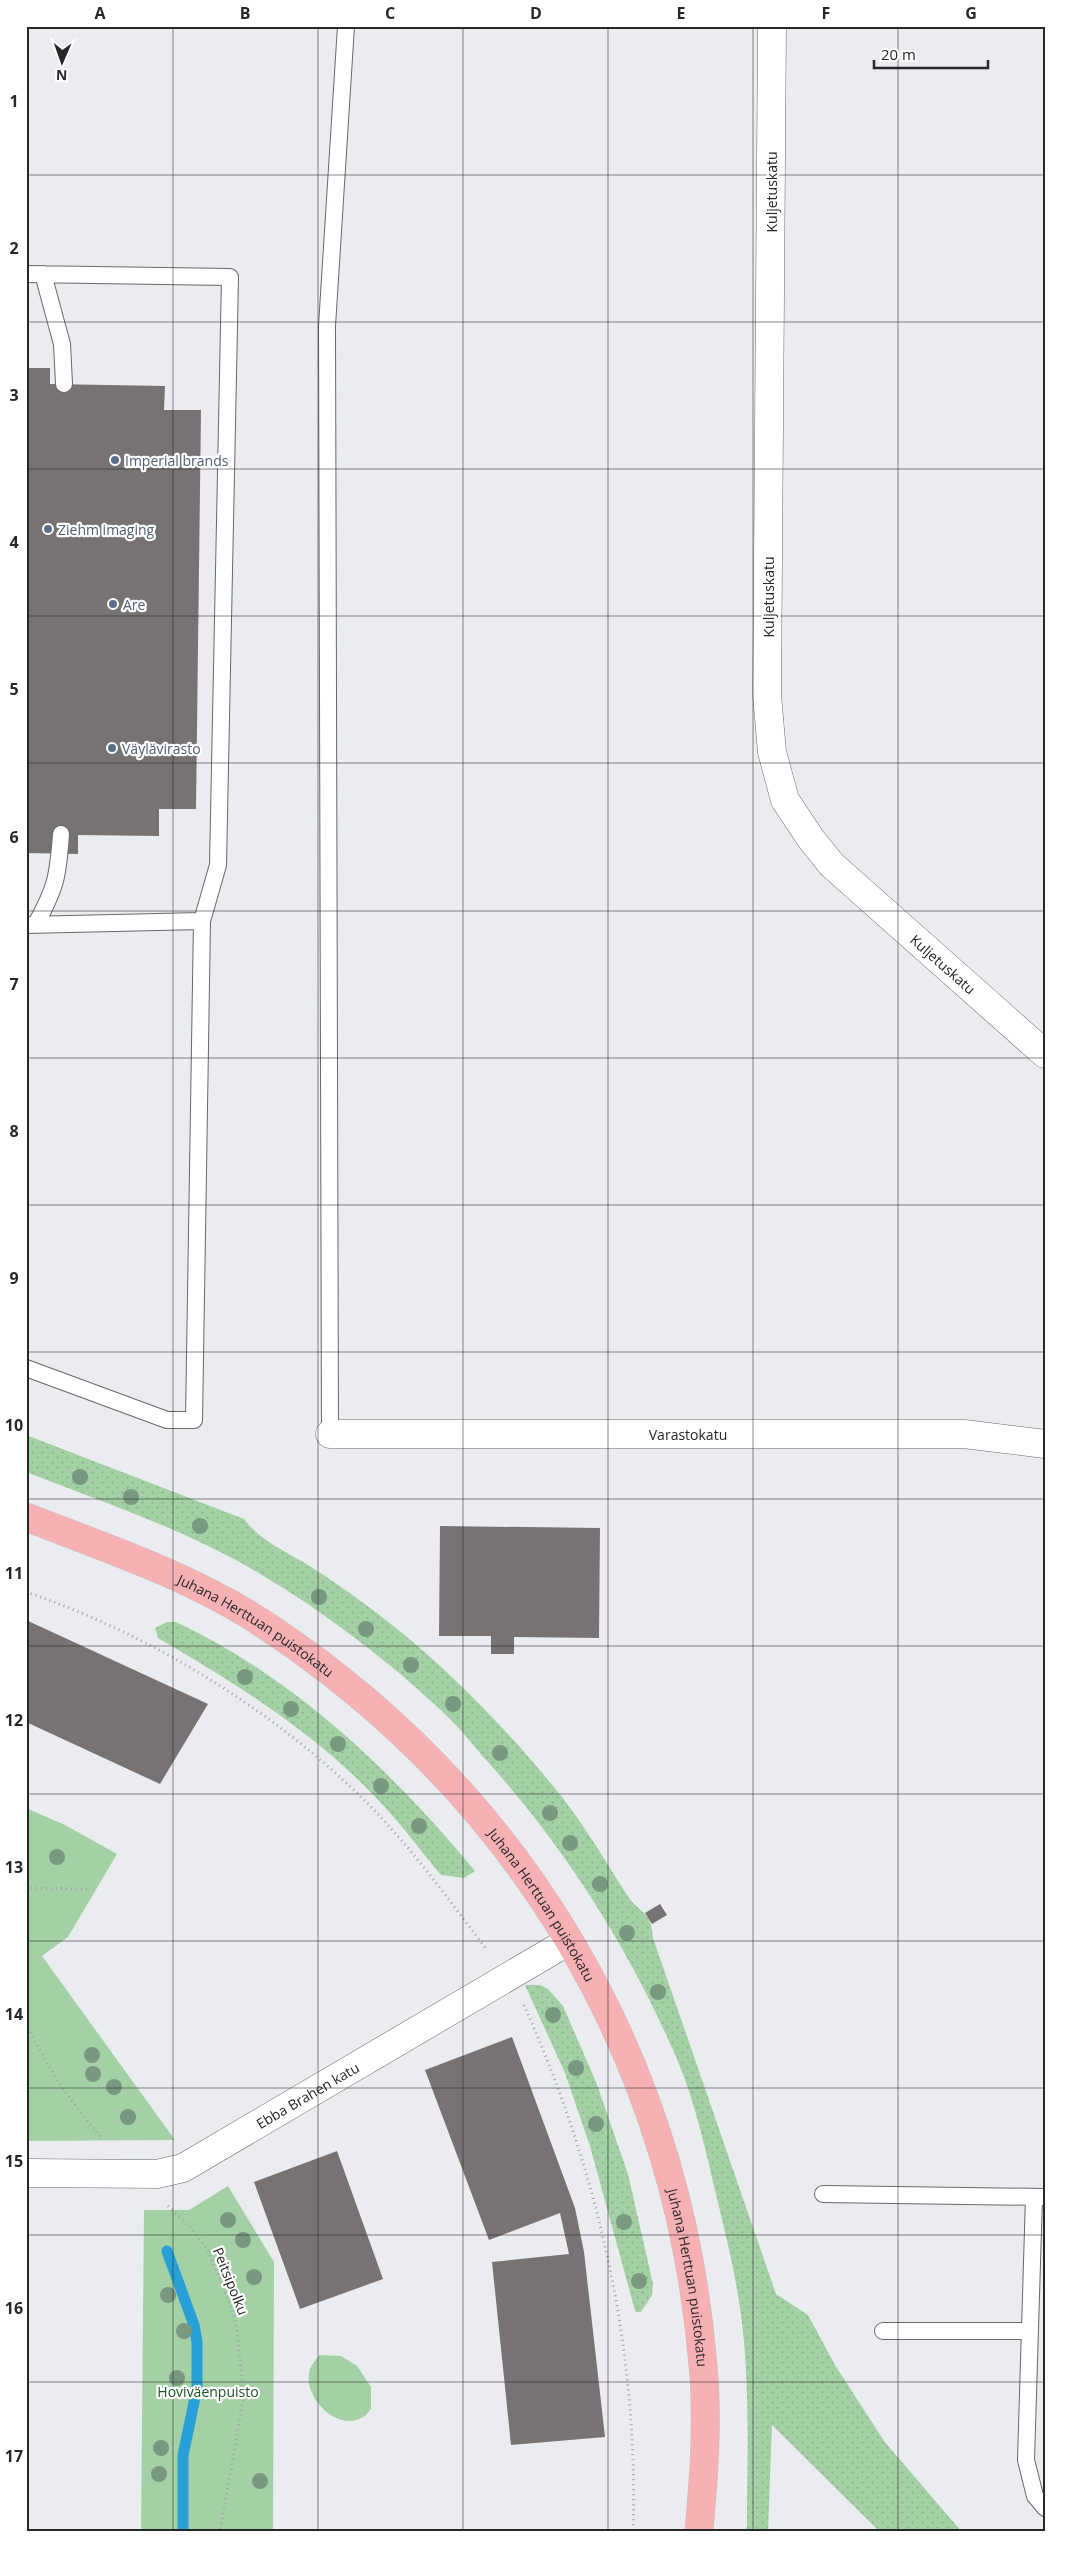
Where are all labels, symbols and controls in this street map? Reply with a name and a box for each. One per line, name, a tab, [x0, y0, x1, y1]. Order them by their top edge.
text: A	[94, 2, 106, 24]
text: B	[240, 2, 250, 24]
text: C	[385, 2, 395, 24]
text: D	[530, 2, 542, 24]
text: E	[677, 2, 686, 24]
text: F	[822, 2, 830, 24]
text: G	[965, 2, 977, 24]
north arrow	[38, 38, 88, 88]
scale bar	[874, 38, 987, 70]
text: 20 m	[881, 44, 916, 64]
text: N	[56, 66, 68, 85]
text: 1	[9, 90, 19, 112]
street label: Kuljetuskatu	[762, 151, 781, 233]
text: 2	[9, 237, 19, 259]
text: 3	[9, 384, 19, 406]
place label: Imperial brands	[125, 451, 229, 470]
marker: Imperial brands	[109, 454, 121, 466]
place label: Ziehm imaging	[58, 520, 155, 539]
marker: Ziehm imaging	[42, 523, 54, 535]
text: 4	[9, 531, 19, 553]
street label: Kuljetuskatu	[759, 556, 778, 638]
place label: Are	[123, 595, 146, 614]
marker: Are	[107, 598, 119, 610]
text: 5	[9, 678, 19, 700]
place label: Väylävirasto	[122, 739, 201, 758]
marker: Väylävirasto	[106, 742, 118, 754]
text: 6	[9, 826, 19, 848]
street label: Kuljetuskatu	[907, 930, 980, 998]
text: 7	[9, 973, 19, 995]
text: 8	[9, 1120, 19, 1142]
text: 9	[9, 1267, 19, 1289]
text: 10	[5, 1414, 23, 1436]
street label: Varastokatu	[649, 1425, 727, 1444]
text: 11	[5, 1562, 23, 1584]
street label: Juhana Herttuan puistokatu	[173, 1568, 338, 1681]
text: 12	[5, 1709, 23, 1731]
street label: Juhana Herttuan puistokatu	[483, 1822, 600, 1985]
text: 13	[5, 1856, 23, 1878]
text: 14	[5, 2003, 23, 2025]
street label: Ebba Brahen katu	[252, 2057, 362, 2133]
text: 15	[5, 2150, 23, 2172]
street label: Juhana Herttuan puistokatu	[663, 2184, 713, 2368]
street label: Peitsipolku	[209, 2244, 253, 2318]
text: 16	[5, 2297, 23, 2319]
park label: Hoviväenpuisto	[157, 2382, 259, 2401]
text: 17	[5, 2445, 23, 2467]

